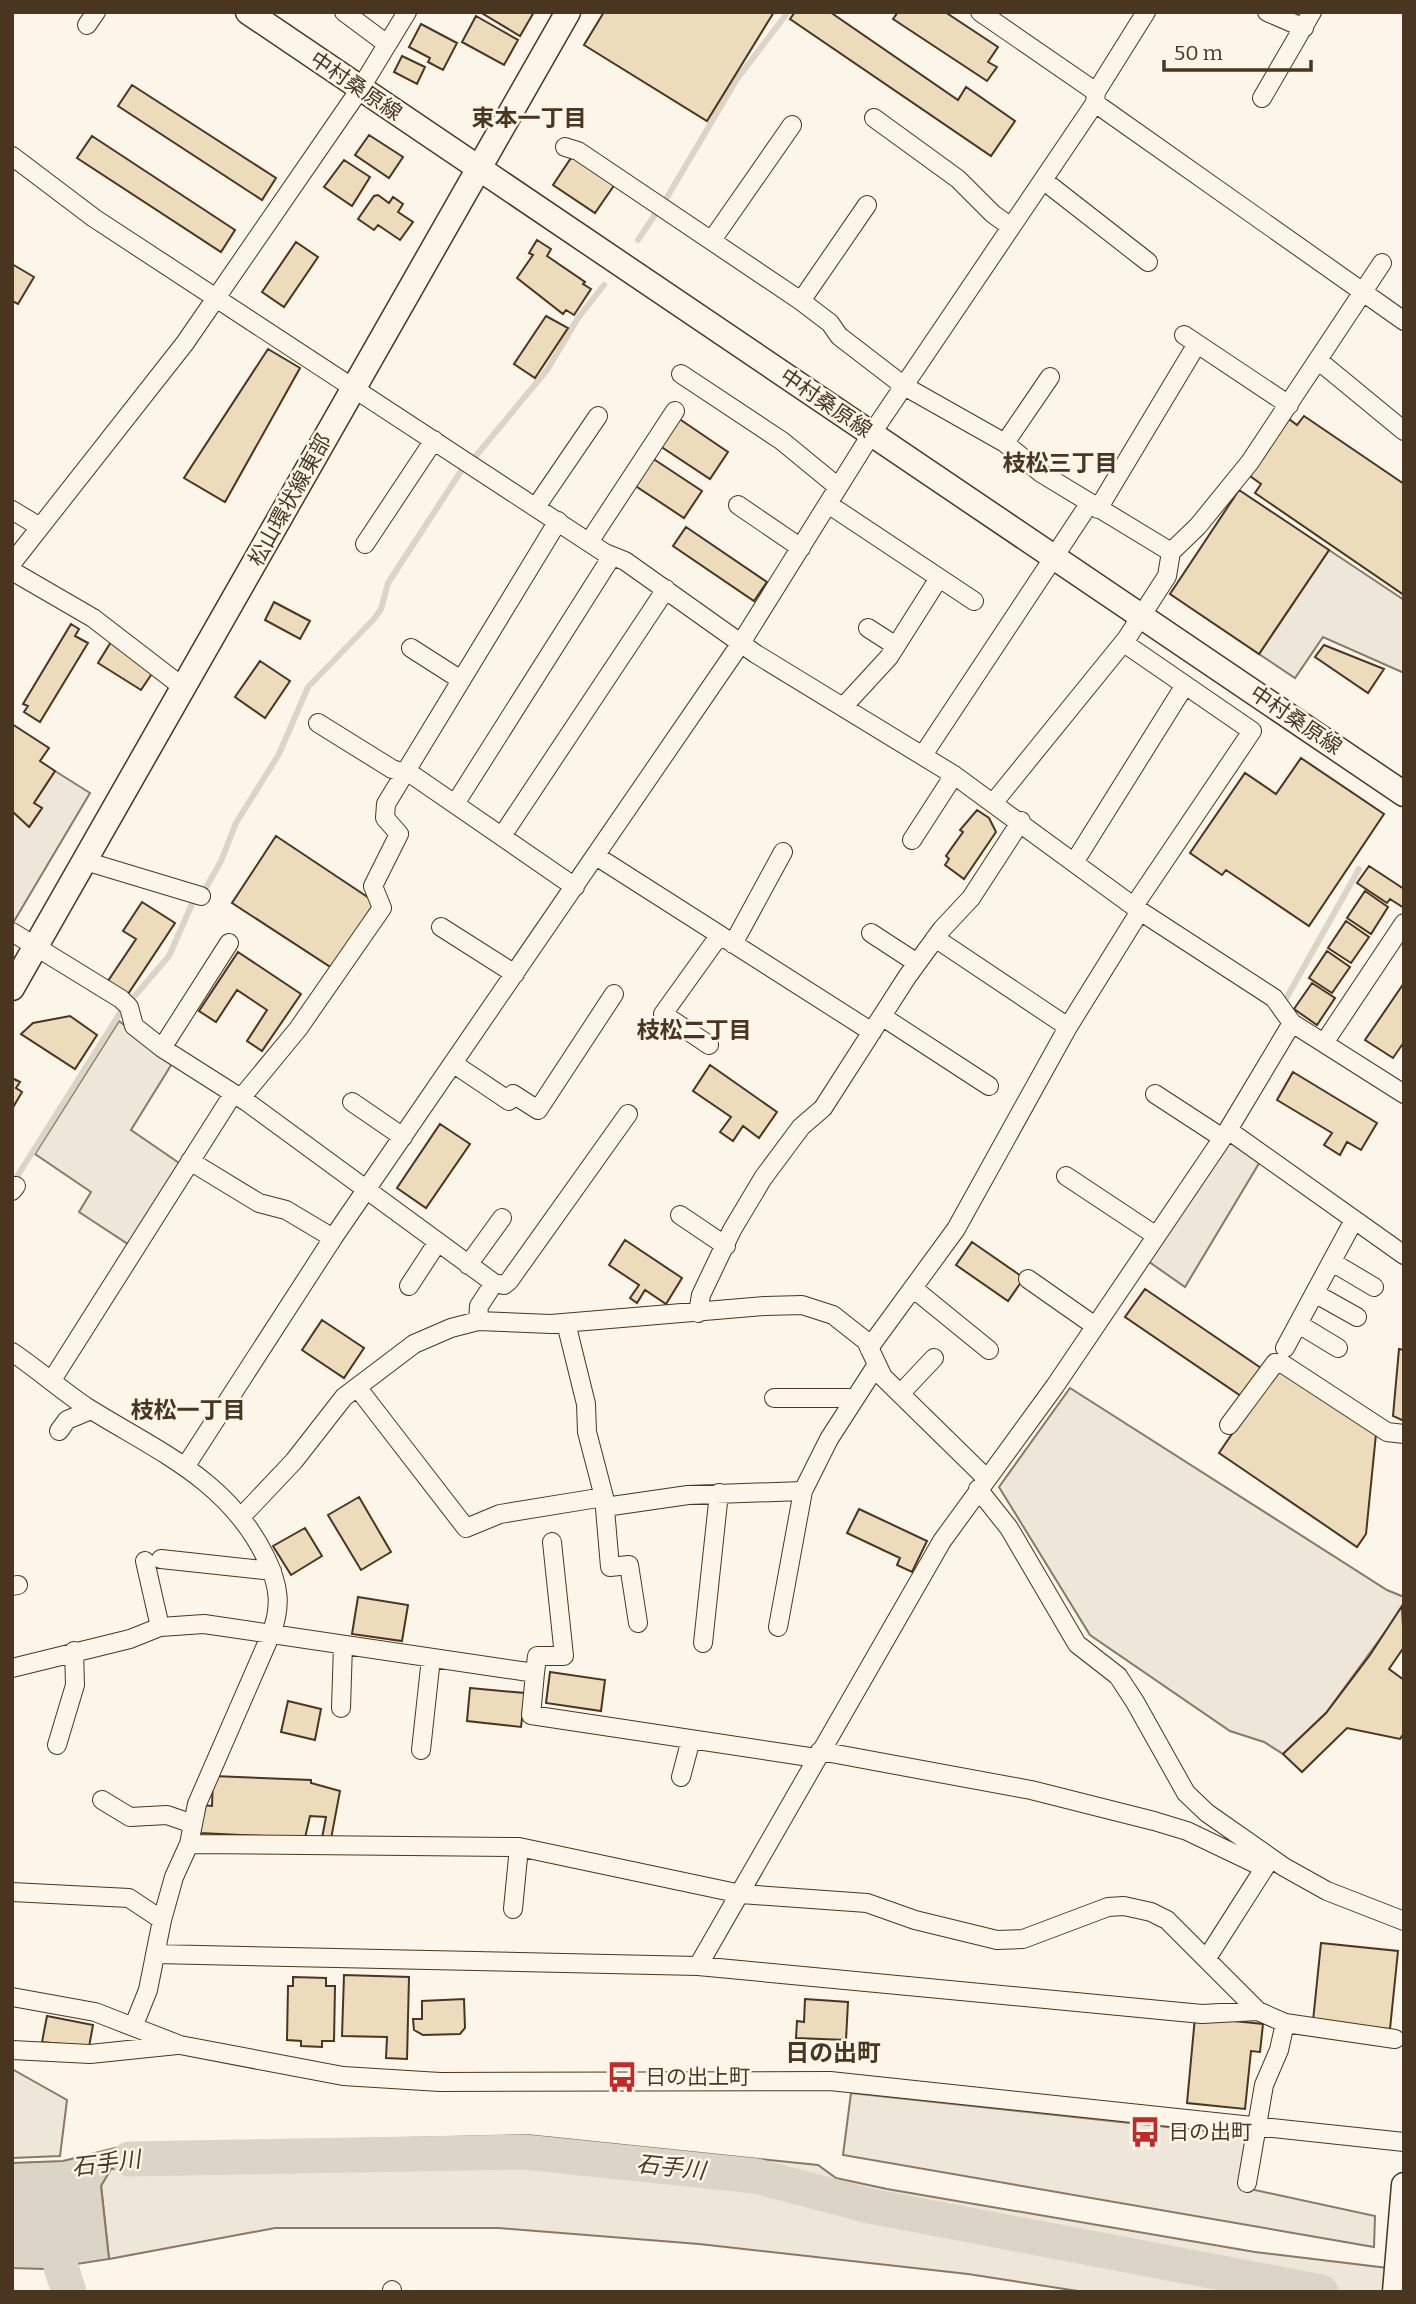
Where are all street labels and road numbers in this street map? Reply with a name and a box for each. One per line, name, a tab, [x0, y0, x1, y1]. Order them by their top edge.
street label: 中村桑原線	[305, 46, 407, 126]
street label: 中村桑原線	[775, 363, 877, 443]
street label: 松山環状線東部	[243, 429, 337, 571]
street label: 中村桑原線	[1245, 680, 1347, 760]

